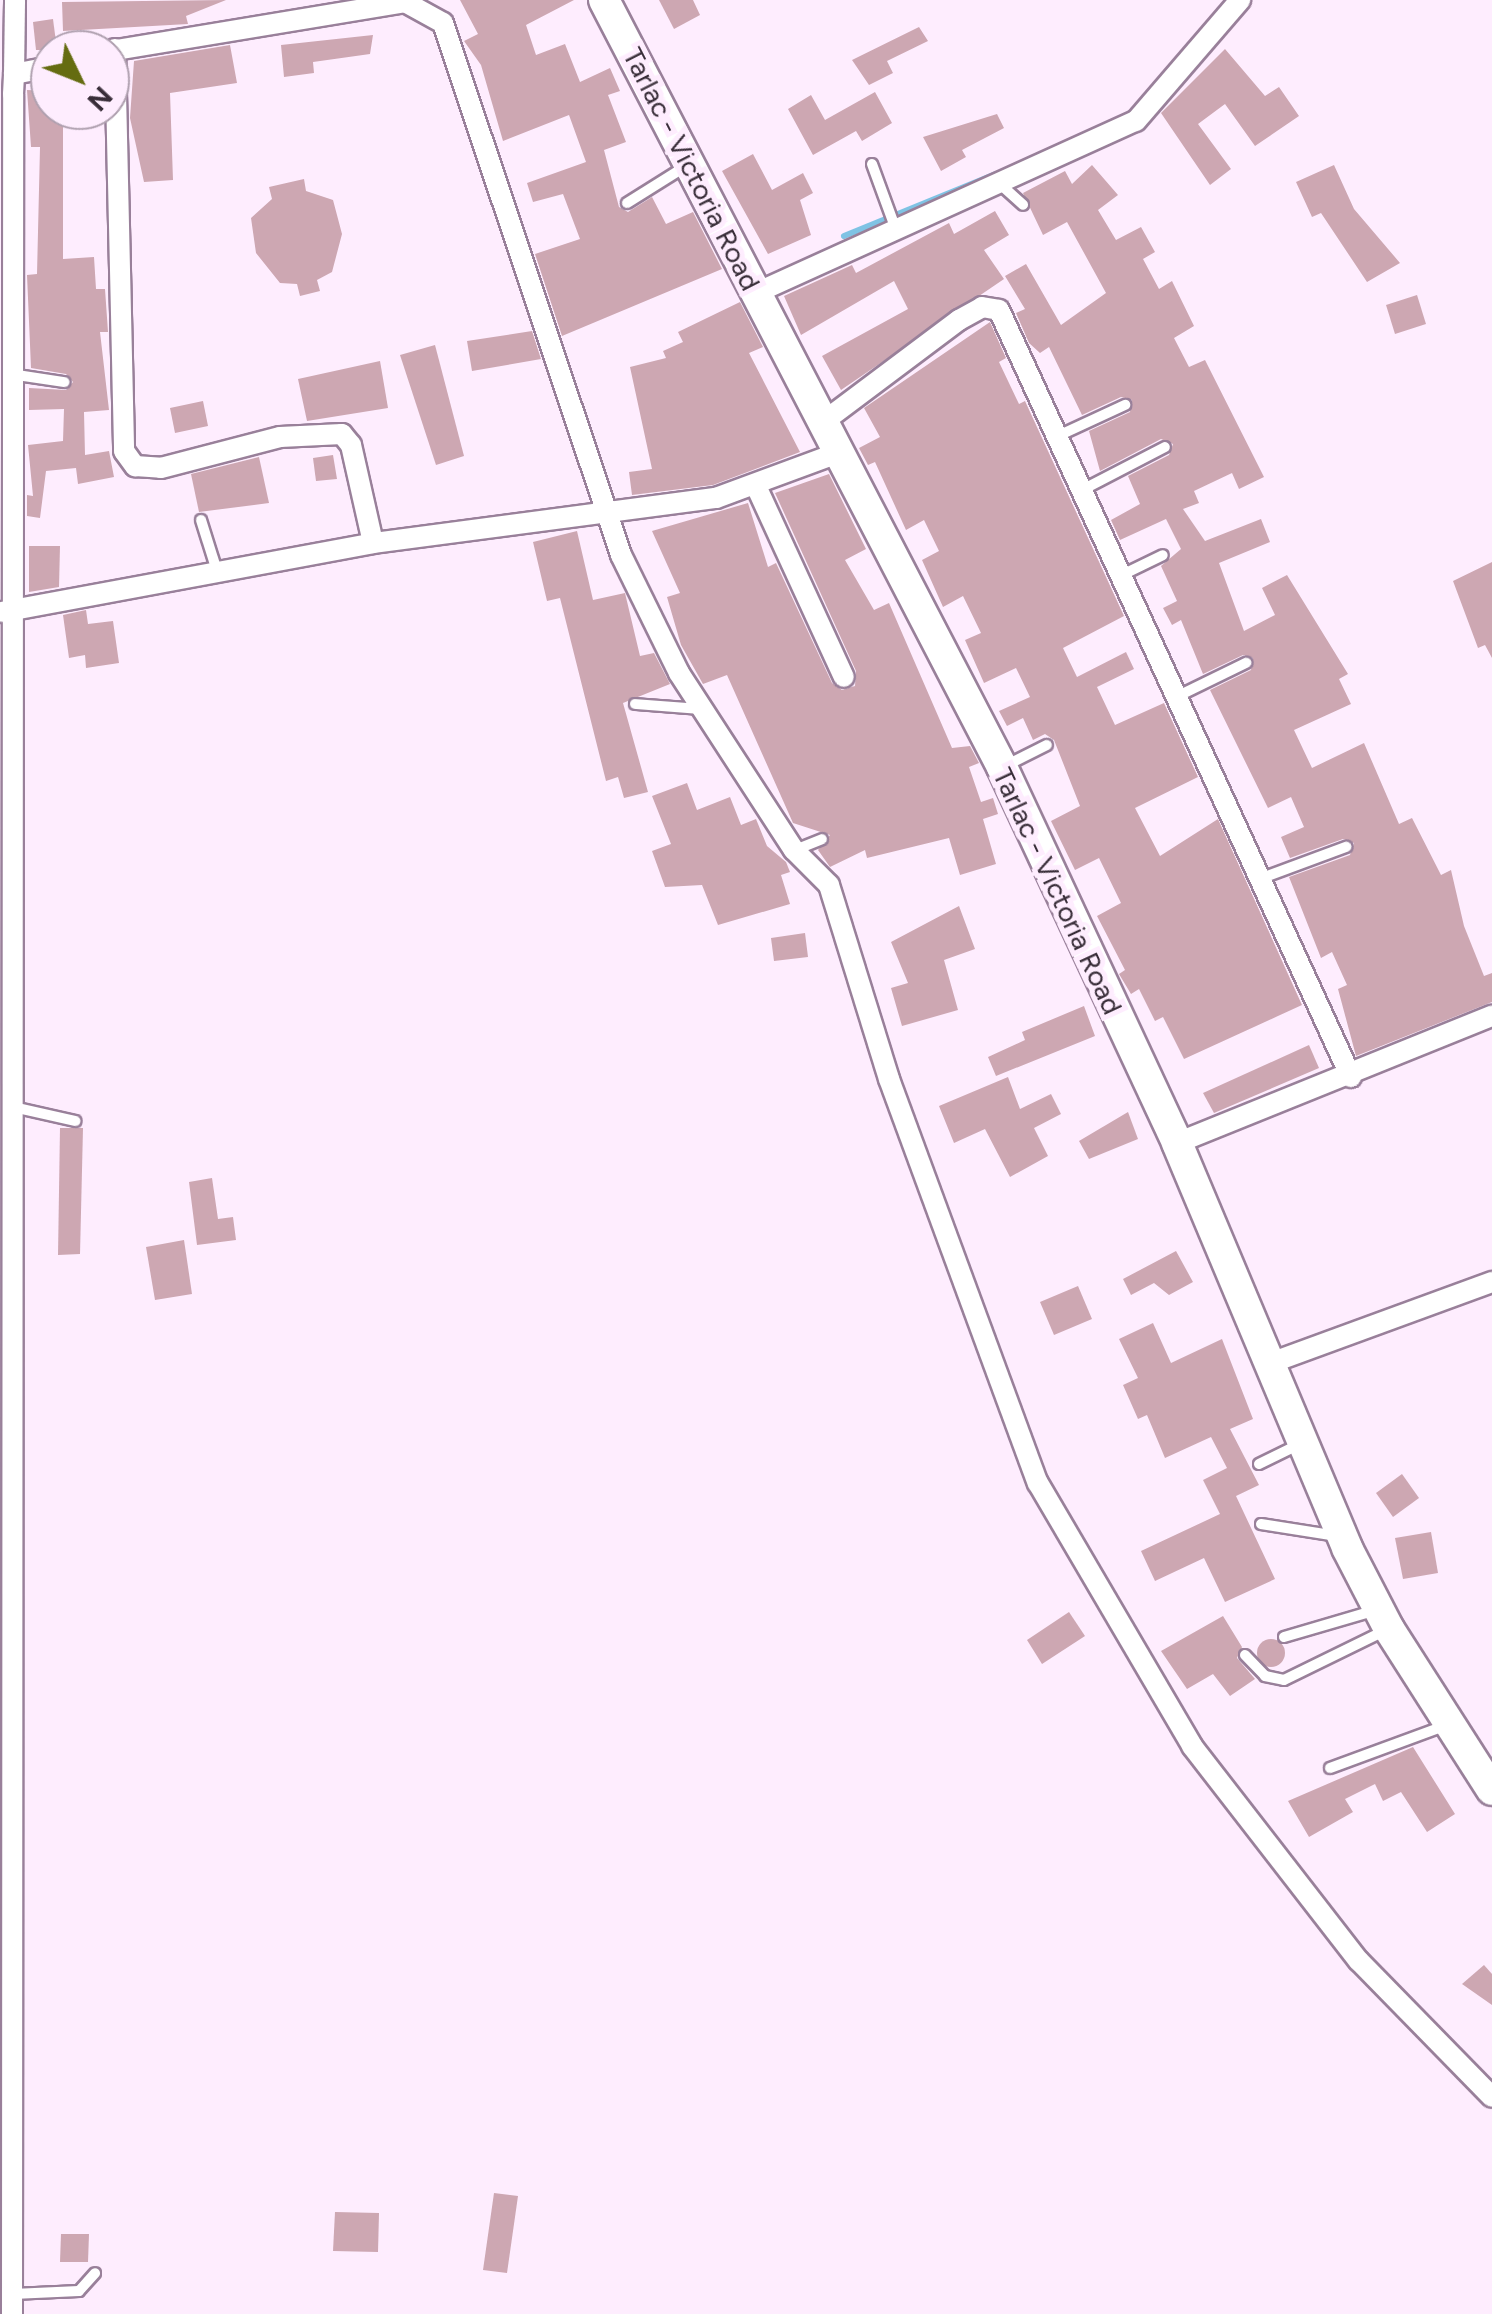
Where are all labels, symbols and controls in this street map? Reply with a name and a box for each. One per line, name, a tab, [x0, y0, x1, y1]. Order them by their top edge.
north arrow	[30, 30, 130, 130]
street label: Tarlac - Victoria Road	[616, 42, 768, 296]
text: N	[81, 80, 120, 119]
street label: Tarlac - Victoria Road	[986, 762, 1130, 1020]

